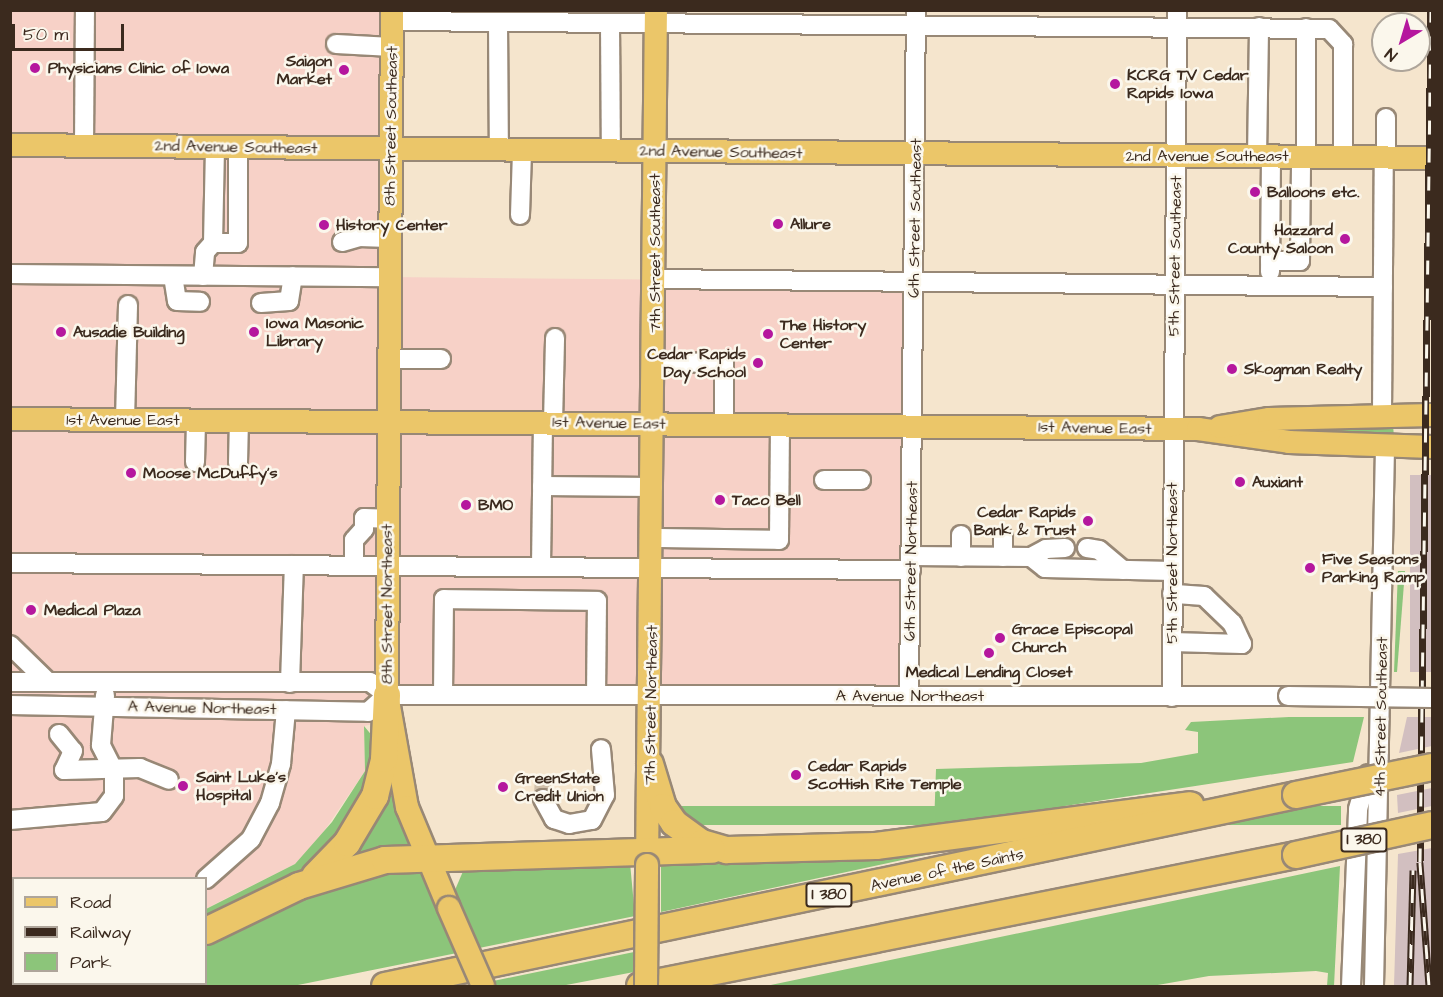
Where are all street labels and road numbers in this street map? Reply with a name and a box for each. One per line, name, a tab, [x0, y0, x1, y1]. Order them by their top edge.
street label: 8th Street Southeast	[380, 46, 402, 206]
street label: 2nd Avenue Southeast	[154, 136, 318, 158]
street label: 6th Street Southeast	[904, 138, 926, 298]
street label: 2nd Avenue Southeast	[639, 141, 803, 163]
street label: 2nd Avenue Southeast	[1125, 146, 1289, 166]
street label: 7th Street Southeast	[645, 173, 665, 333]
street label: 5th Street Southeast	[1164, 175, 1186, 337]
street label: 1st Avenue East	[66, 410, 180, 430]
street label: 1st Avenue East	[552, 412, 666, 434]
street label: 1st Avenue East	[1038, 417, 1152, 439]
street label: 6th Street Northeast	[900, 481, 922, 641]
street label: 5th Street Northeast	[1162, 482, 1182, 644]
street label: 8th Street Northeast	[377, 524, 397, 684]
street label: 7th Street Northeast	[640, 625, 662, 785]
street label: 4th Street Southeast	[1370, 637, 1392, 797]
street label: A Avenue Northeast	[836, 686, 984, 706]
street label: A Avenue Northeast	[128, 697, 276, 719]
road number: I 380	[1340, 828, 1388, 852]
street label: Avenue of the Saints	[869, 844, 1025, 896]
road number: I 380	[805, 883, 853, 907]

